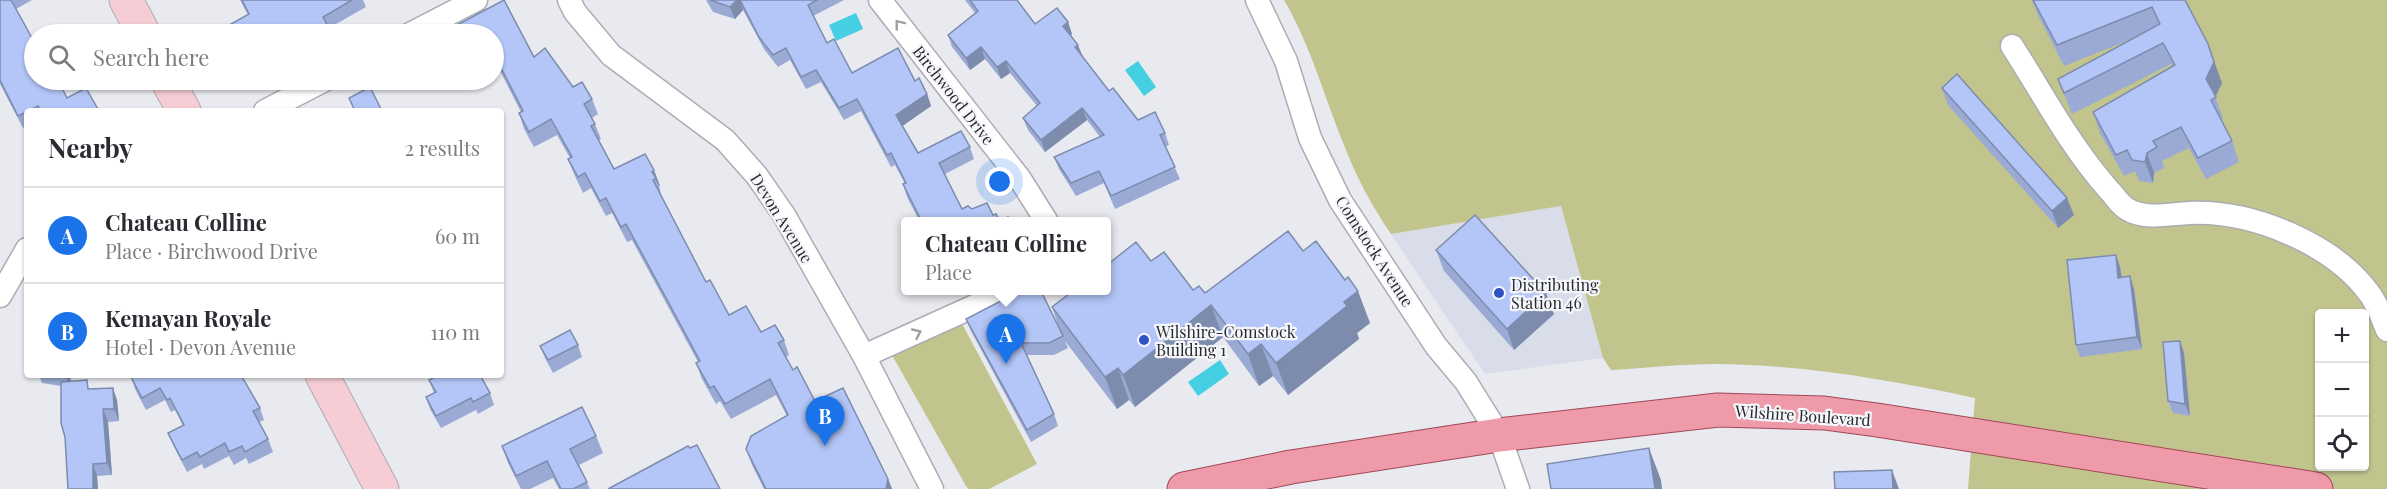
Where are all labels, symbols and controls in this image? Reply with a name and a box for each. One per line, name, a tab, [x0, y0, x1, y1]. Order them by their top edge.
one-way arrow	[895, 19, 906, 30]
search box	[24, 24, 504, 90]
icon: search	[45, 41, 78, 74]
street label: Birchwood Drive	[909, 41, 999, 149]
text: Search here	[93, 42, 209, 72]
text: Nearby	[48, 130, 133, 165]
text: 2 results	[405, 134, 480, 161]
your location	[985, 167, 1014, 196]
street label: Devon Avenue	[746, 169, 818, 267]
street label: Comstock Avenue	[1331, 192, 1419, 310]
text: Chateau Colline	[105, 207, 267, 237]
popup	[901, 217, 1111, 295]
text: A	[61, 222, 74, 249]
text: 60 m	[435, 222, 480, 249]
text: Chateau Colline	[925, 228, 1087, 258]
text: Place · Birchwood Drive	[105, 237, 318, 264]
text: Place	[925, 258, 972, 285]
place label: Distributing Station 46	[1511, 274, 1599, 313]
marker: Distributing Station 46	[1492, 286, 1506, 300]
text: Kemayan Royale	[105, 303, 271, 333]
map controls	[2315, 309, 2369, 471]
button: +	[2315, 309, 2369, 363]
pin: A	[986, 314, 1026, 364]
text: B	[61, 318, 74, 345]
text: 110 m	[430, 318, 480, 345]
place label: Wilshire-Comstock Building 1	[1155, 321, 1296, 360]
one-way arrow	[911, 328, 922, 340]
text: Hotel · Devon Avenue	[105, 333, 296, 360]
marker: Wilshire-Comstock Building 1	[1137, 333, 1151, 347]
button: −	[2315, 363, 2369, 417]
pin: B	[806, 396, 844, 446]
street label: Wilshire Boulevard	[1734, 400, 1871, 430]
button: locate	[2315, 417, 2369, 471]

